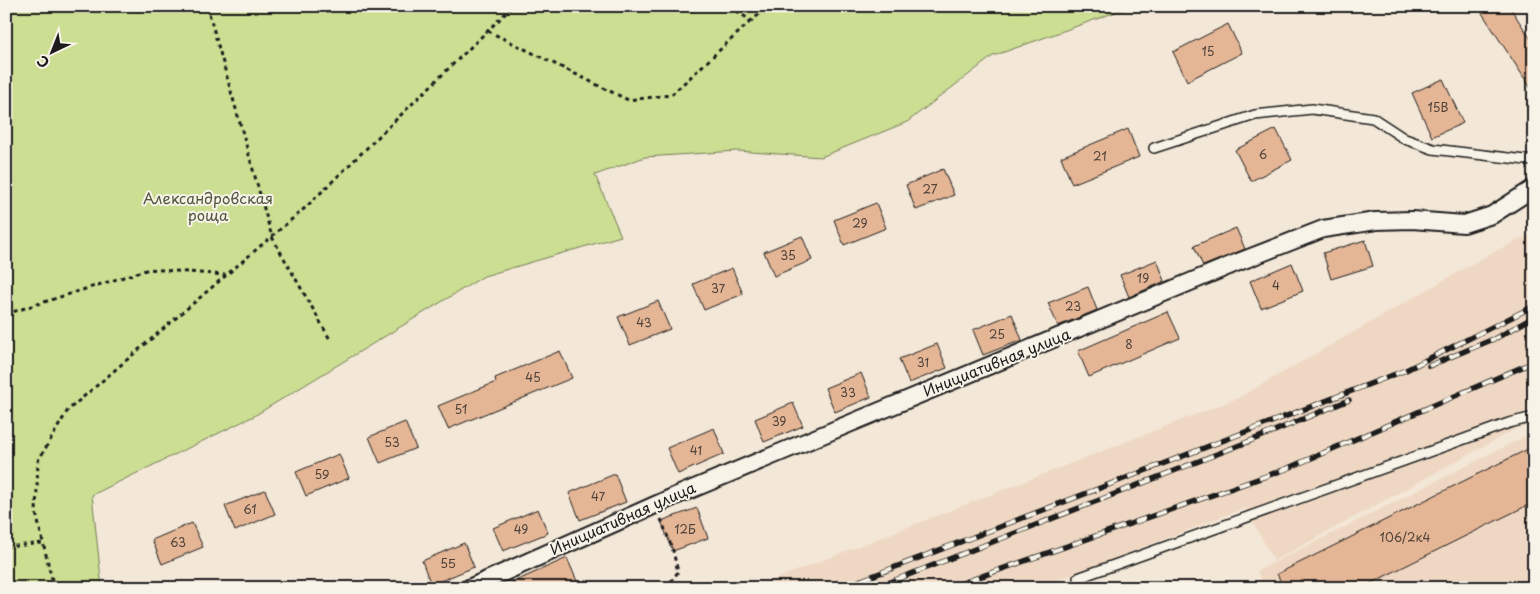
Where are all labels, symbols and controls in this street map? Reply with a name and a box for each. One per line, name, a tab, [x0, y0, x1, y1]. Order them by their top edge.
north arrow	[28, 28, 78, 78]
house number: 15	[1201, 42, 1215, 60]
text: С	[32, 51, 54, 73]
house number: 15В	[1427, 98, 1449, 116]
house number: 6	[1259, 145, 1267, 163]
house number: 21	[1093, 147, 1107, 165]
house number: 27	[923, 180, 938, 198]
park label: Александровская роща	[143, 186, 273, 226]
house number: 29	[852, 214, 868, 232]
house number: 35	[780, 246, 796, 264]
house number: 19	[1137, 269, 1149, 287]
house number: 4	[1272, 276, 1280, 294]
house number: 37	[711, 279, 726, 297]
house number: 23	[1065, 297, 1081, 315]
house number: 43	[636, 313, 652, 331]
street label: Инициативная улица	[919, 321, 1074, 402]
house number: 25	[989, 325, 1005, 343]
house number: 8	[1125, 335, 1133, 353]
house number: 31	[917, 353, 929, 371]
house number: 45	[525, 368, 541, 386]
house number: 33	[840, 383, 856, 401]
house number: 51	[455, 400, 467, 418]
house number: 39	[772, 412, 786, 430]
house number: 53	[384, 433, 400, 451]
house number: 41	[690, 441, 702, 459]
house number: 59	[315, 465, 329, 483]
street label: Инициативная улица	[546, 475, 699, 560]
house number: 47	[591, 487, 606, 505]
house number: 61	[243, 500, 257, 518]
house number: 49	[514, 520, 528, 538]
house number: 12Б	[674, 520, 696, 538]
house number: 106/2к4	[1380, 528, 1431, 546]
house number: 63	[170, 533, 186, 551]
house number: 55	[440, 554, 456, 572]

